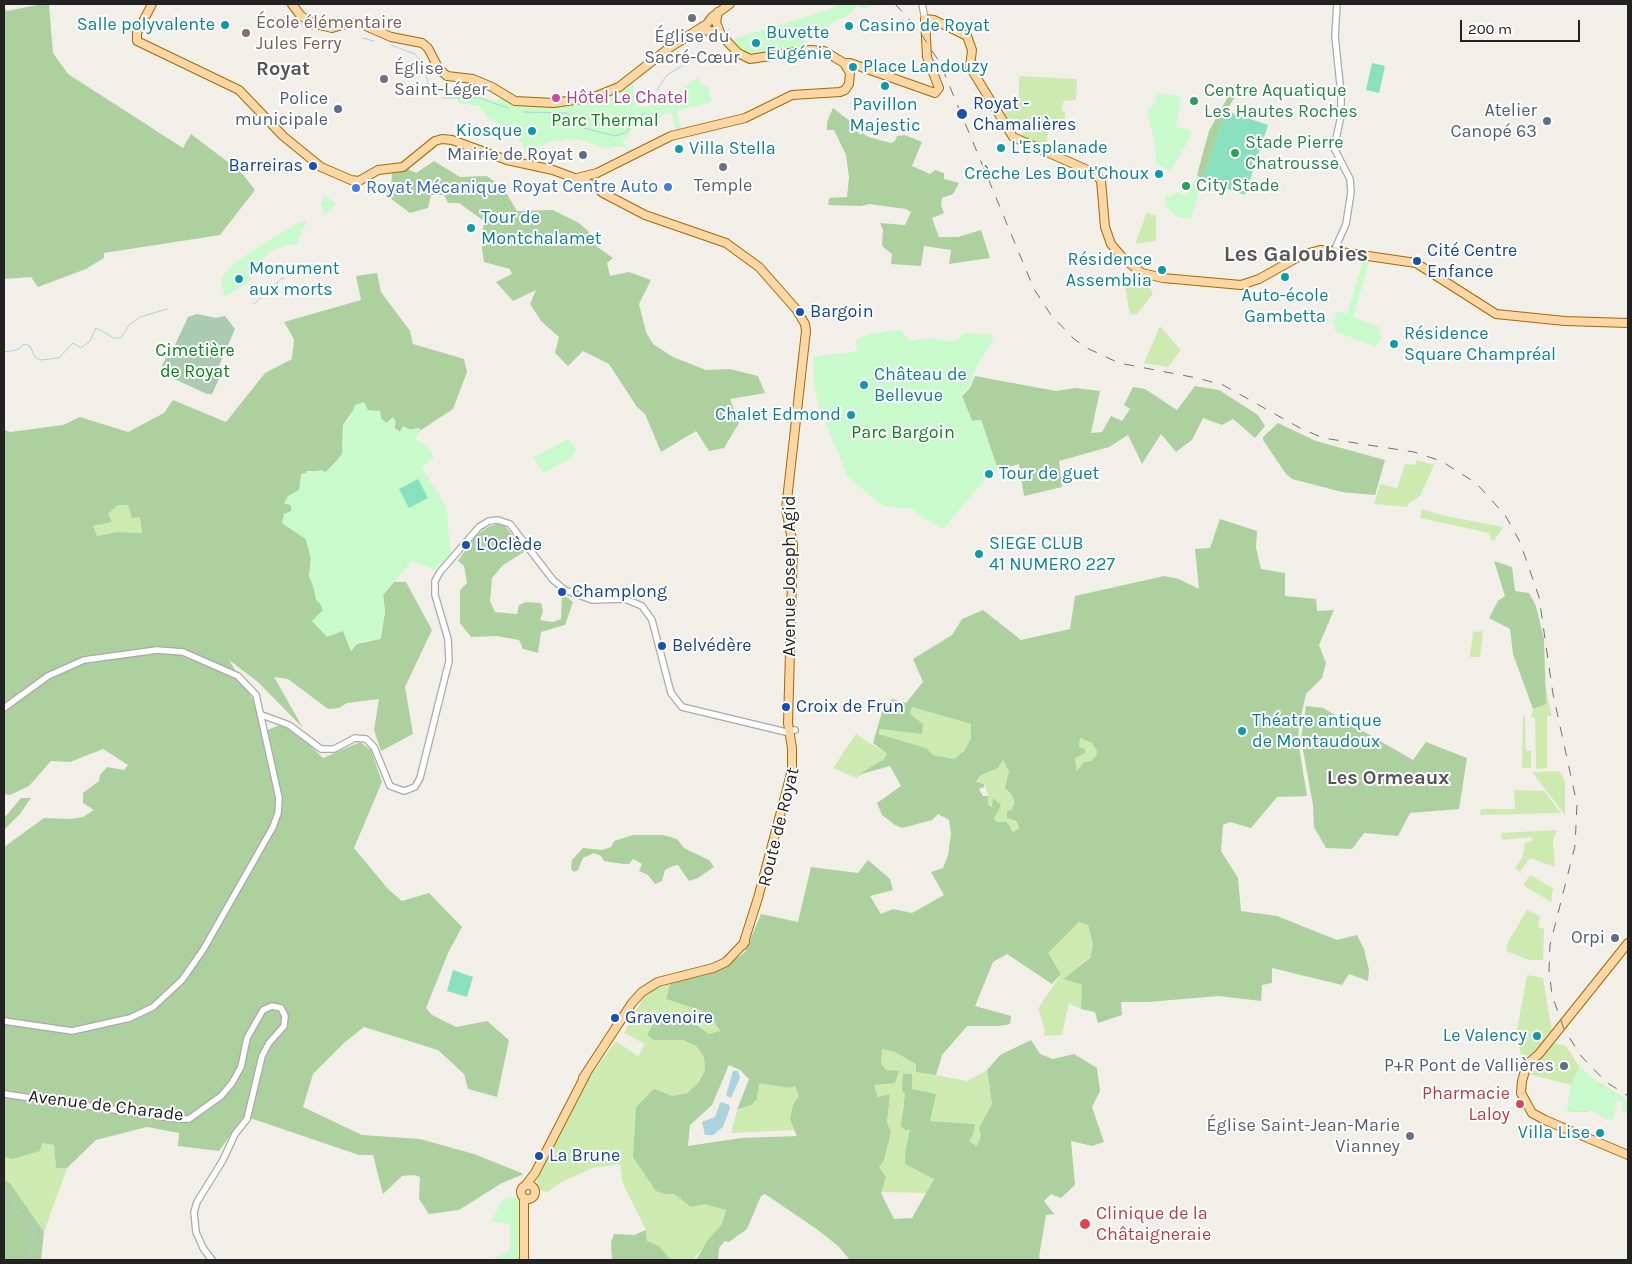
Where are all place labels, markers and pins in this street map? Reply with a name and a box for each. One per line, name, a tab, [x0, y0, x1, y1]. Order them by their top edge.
place label: École élémentaire Jules Ferry	[256, 12, 402, 54]
marker: Église du Sacré-Cœur	[686, 12, 698, 24]
place label: Salle polyvalente	[77, 14, 215, 36]
place label: Casino de Royat	[859, 15, 990, 37]
marker: Salle polyvalente	[219, 19, 231, 31]
marker: Casino de Royat	[843, 20, 855, 32]
place label: Buvette Eugénie	[766, 22, 832, 64]
place label: Église du Sacré-Cœur	[644, 26, 740, 68]
marker: École élémentaire Jules Ferry	[240, 27, 252, 39]
marker: Buvette Eugénie	[750, 37, 762, 49]
place label: Place Landouzy	[863, 56, 988, 78]
place label: Église Saint-Léger	[394, 58, 488, 100]
marker: Place Landouzy	[847, 61, 859, 73]
marker: Église Saint-Léger	[378, 73, 390, 85]
marker: Pavillon Majestic	[879, 80, 891, 92]
place label: Centre Aquatique Les Hautes Roches	[1204, 80, 1358, 122]
place label: Hôtel Le Chatel	[566, 87, 688, 109]
place label: Police municipale	[235, 88, 328, 130]
marker: Hôtel Le Chatel	[550, 92, 562, 104]
place label: Royat - Chamalières	[973, 93, 1076, 136]
place label: Pavillon Majestic	[850, 94, 920, 136]
marker: Centre Aquatique Les Hautes Roches	[1188, 95, 1200, 107]
place label: Atelier Canopé 63	[1450, 100, 1537, 142]
marker: Police municipale	[332, 103, 344, 115]
marker: Royat - Chamalières	[955, 107, 969, 121]
marker: Atelier Canopé 63	[1541, 115, 1553, 127]
place label: Kiosque	[456, 120, 522, 142]
marker: Kiosque	[526, 125, 538, 137]
place label: Stade Pierre Chatrousse	[1245, 132, 1344, 174]
place label: L'Esplanade	[1011, 137, 1108, 159]
place label: Villa Stella	[689, 138, 776, 160]
marker: L'Esplanade	[995, 142, 1007, 154]
marker: Villa Stella	[673, 143, 685, 155]
place label: Mairie de Royat	[447, 144, 573, 166]
marker: Stade Pierre Chatrousse	[1229, 147, 1241, 159]
marker: Mairie de Royat	[577, 149, 589, 161]
place label: Barreiras	[228, 155, 303, 177]
marker: Barreiras	[307, 160, 319, 172]
marker: Temple	[717, 161, 729, 173]
place label: Crèche Les Bout'Choux	[964, 163, 1149, 185]
marker: Crèche Les Bout'Choux	[1153, 168, 1165, 180]
place label: Temple	[694, 175, 752, 197]
place label: City Stade	[1196, 175, 1279, 197]
place label: Royat Centre Auto	[512, 176, 658, 198]
place label: Royat Mécanique	[366, 177, 507, 199]
marker: City Stade	[1180, 180, 1192, 192]
marker: Royat Centre Auto	[662, 181, 674, 193]
marker: Royat Mécanique	[350, 182, 362, 194]
place label: Tour de Montchalamet	[481, 207, 602, 250]
marker: Tour de Montchalamet	[465, 222, 477, 234]
place label: Cité Centre Enfance	[1427, 240, 1517, 282]
place label: Résidence Assemblia	[1066, 249, 1152, 292]
marker: Cité Centre Enfance	[1411, 255, 1423, 267]
place label: Monument aux morts	[249, 258, 340, 300]
marker: Résidence Assemblia	[1156, 264, 1168, 276]
marker: Auto-école Gambetta	[1279, 271, 1291, 283]
marker: Monument aux morts	[233, 273, 245, 285]
place label: Auto-école Gambetta	[1242, 285, 1328, 328]
place label: Bargoin	[810, 301, 874, 323]
marker: Bargoin	[794, 306, 806, 318]
place label: Résidence Square Champréal	[1404, 323, 1556, 366]
marker: Résidence Square Champréal	[1388, 338, 1400, 350]
place label: Château de Bellevue	[874, 364, 967, 406]
marker: Château de Bellevue	[858, 379, 870, 391]
place label: Chalet Edmond	[715, 404, 841, 426]
marker: Chalet Edmond	[845, 409, 857, 421]
place label: Tour de guet	[999, 463, 1099, 485]
marker: Tour de guet	[983, 468, 995, 480]
place label: SIEGE CLUB 41 NUMERO 227	[989, 533, 1115, 576]
place label: L'Oclède	[476, 534, 542, 556]
marker: L'Oclède	[460, 539, 472, 551]
marker: SIEGE CLUB 41 NUMERO 227	[973, 548, 985, 560]
place label: Champlong	[572, 581, 667, 603]
marker: Champlong	[556, 586, 568, 598]
place label: Belvédère	[672, 635, 751, 657]
marker: Belvédère	[656, 640, 668, 652]
place label: Croix de Frun	[796, 696, 904, 718]
marker: Croix de Frun	[780, 701, 792, 713]
place label: Théatre antique de Montaudoux	[1252, 710, 1381, 752]
marker: Théatre antique de Montaudoux	[1236, 725, 1248, 737]
place label: Orpi	[1571, 927, 1605, 949]
marker: Orpi	[1609, 932, 1621, 944]
place label: Gravenoire	[625, 1007, 713, 1029]
marker: Gravenoire	[609, 1012, 621, 1024]
place label: Le Valency	[1443, 1025, 1527, 1047]
marker: Le Valency	[1531, 1030, 1543, 1042]
place label: P+R Pont de Vallières	[1384, 1055, 1554, 1077]
marker: P+R Pont de Vallières	[1558, 1060, 1570, 1072]
place label: Pharmacie Laloy	[1422, 1083, 1510, 1126]
marker: Pharmacie Laloy	[1514, 1098, 1526, 1110]
place label: Église Saint-Jean-Marie Vianney	[1206, 1115, 1400, 1158]
place label: Villa Lise	[1518, 1122, 1590, 1144]
marker: Villa Lise	[1594, 1127, 1606, 1139]
marker: Église Saint-Jean-Marie Vianney	[1404, 1130, 1416, 1142]
place label: La Brune	[549, 1145, 620, 1167]
marker: La Brune	[533, 1150, 545, 1162]
place label: Clinique de la Châtaigneraie	[1096, 1203, 1211, 1246]
marker: Clinique de la Châtaigneraie	[1078, 1217, 1092, 1231]

